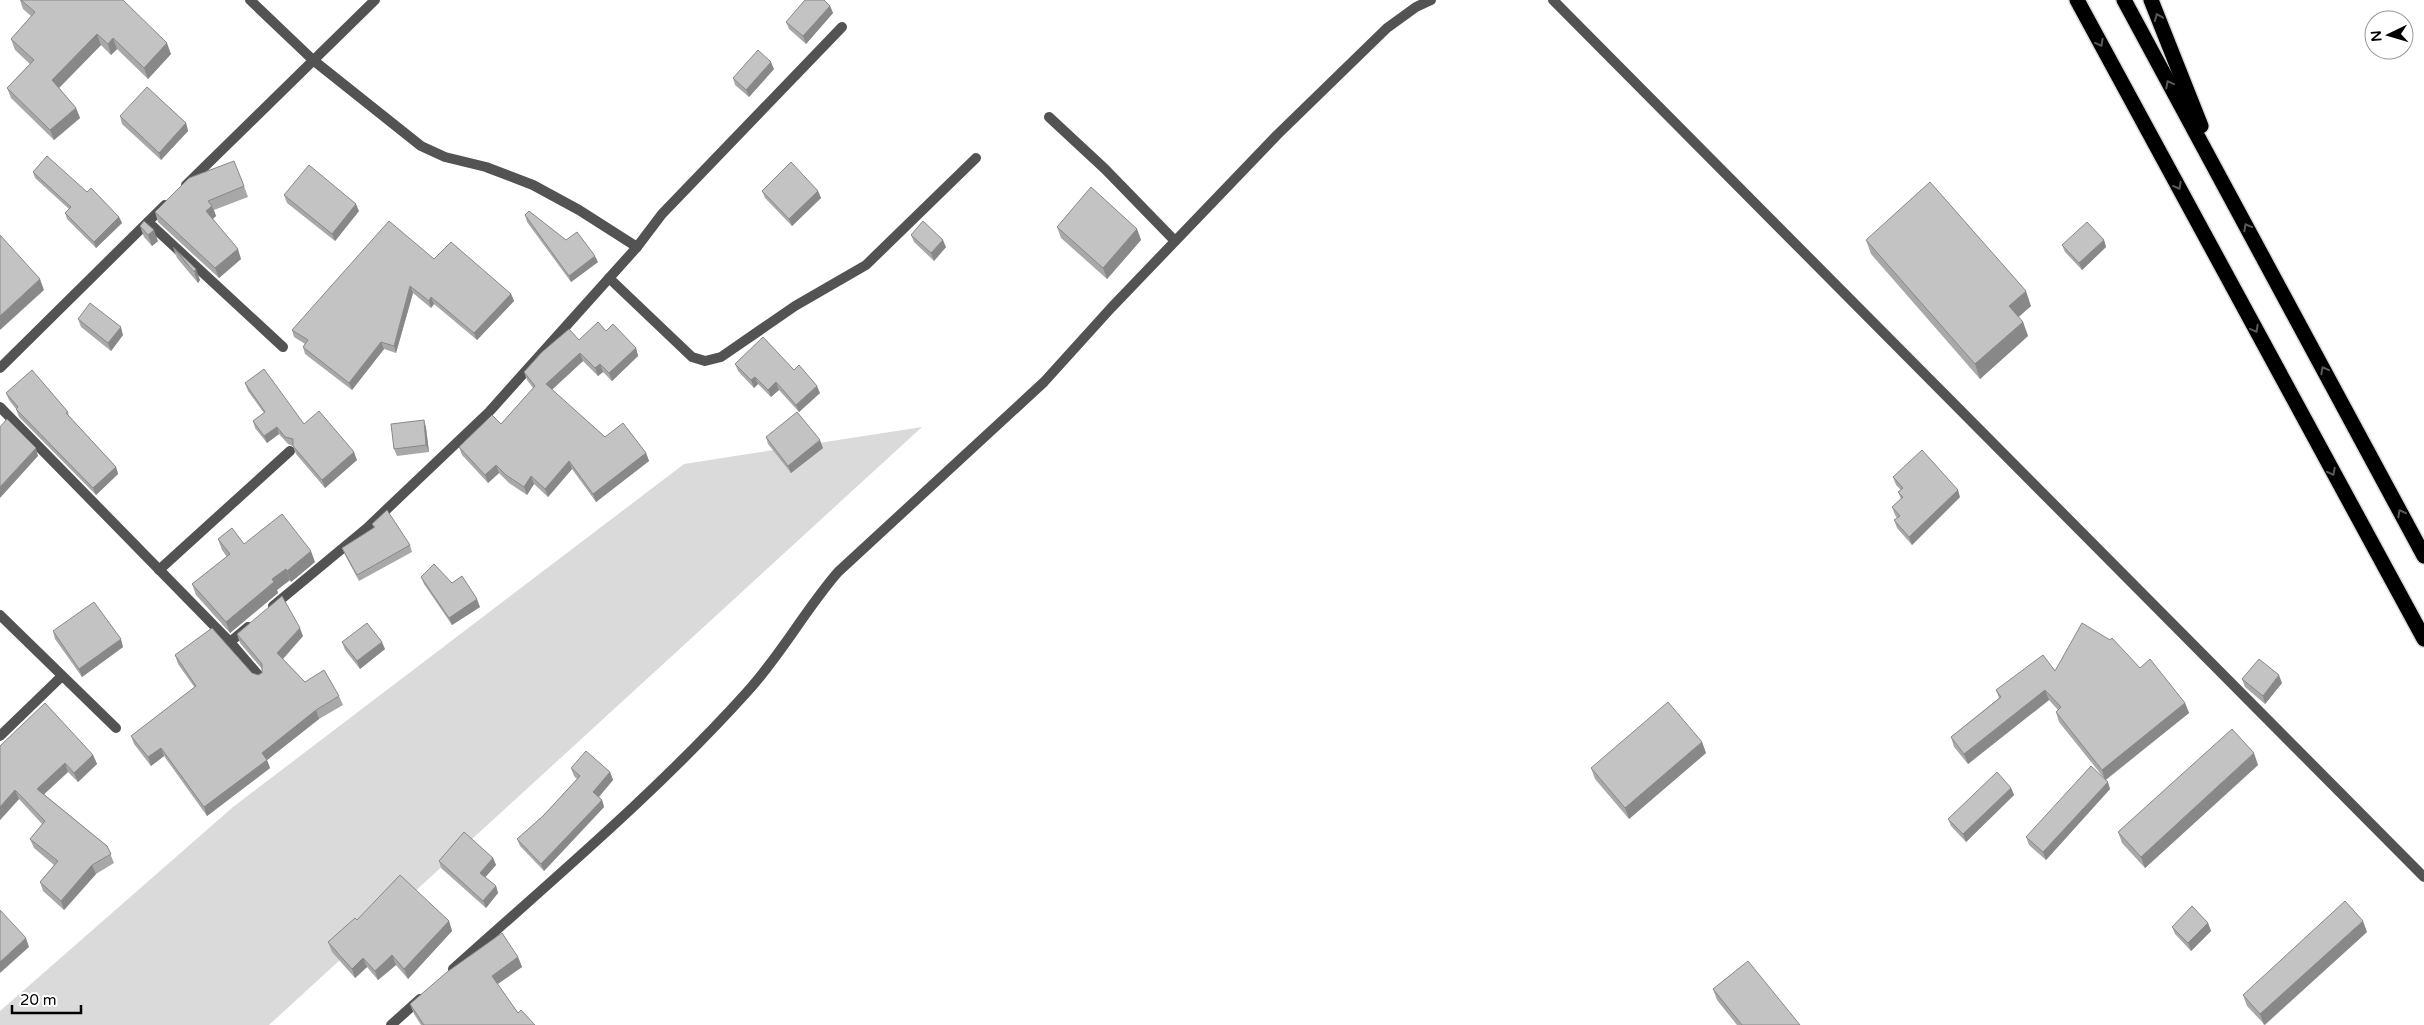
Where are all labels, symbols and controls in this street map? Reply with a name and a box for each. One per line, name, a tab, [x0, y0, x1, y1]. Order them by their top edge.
north arrow	[2364, 10, 2414, 60]
one-way arrow	[2153, 13, 2164, 22]
text: N	[2368, 30, 2386, 42]
one-way arrow	[2094, 38, 2104, 47]
one-way arrow	[2166, 80, 2176, 89]
one-way arrow	[2172, 180, 2182, 189]
one-way arrow	[2243, 223, 2253, 232]
one-way arrow	[2249, 323, 2259, 332]
one-way arrow	[2320, 366, 2330, 375]
one-way arrow	[2326, 466, 2336, 475]
one-way arrow	[2397, 509, 2407, 518]
scale bar	[12, 982, 81, 1014]
text: 20 m	[20, 991, 57, 1009]

